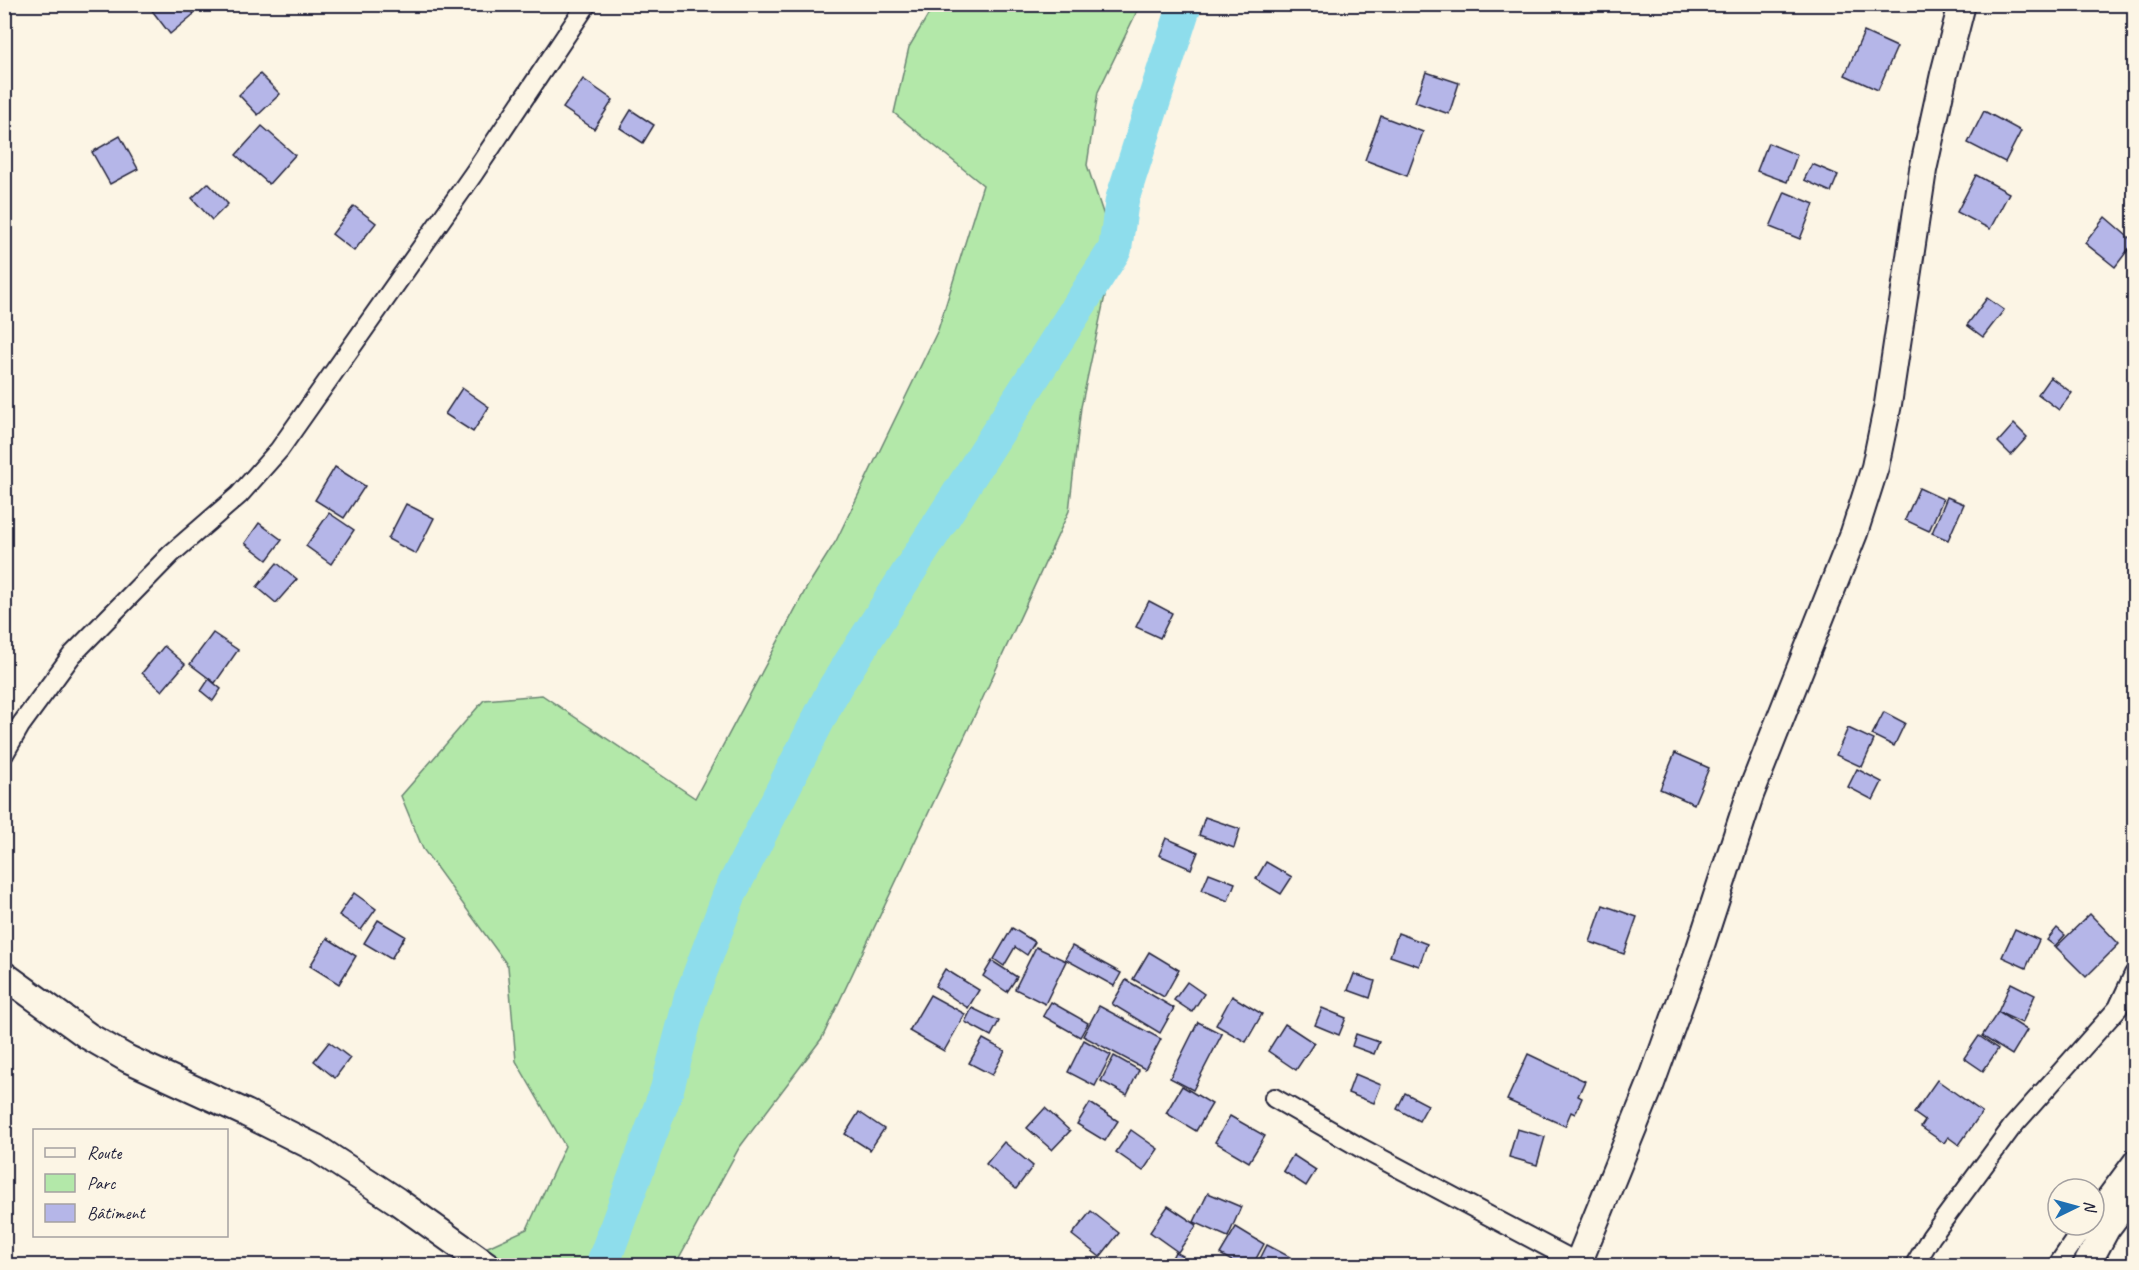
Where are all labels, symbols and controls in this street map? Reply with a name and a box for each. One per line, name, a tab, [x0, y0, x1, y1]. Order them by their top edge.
legend	[33, 1129, 228, 1237]
text: Route	[87, 1142, 122, 1164]
text: Parc	[87, 1172, 116, 1194]
north arrow	[2046, 1177, 2106, 1237]
text: N	[2080, 1200, 2101, 1215]
text: Bâtiment	[87, 1202, 147, 1224]

